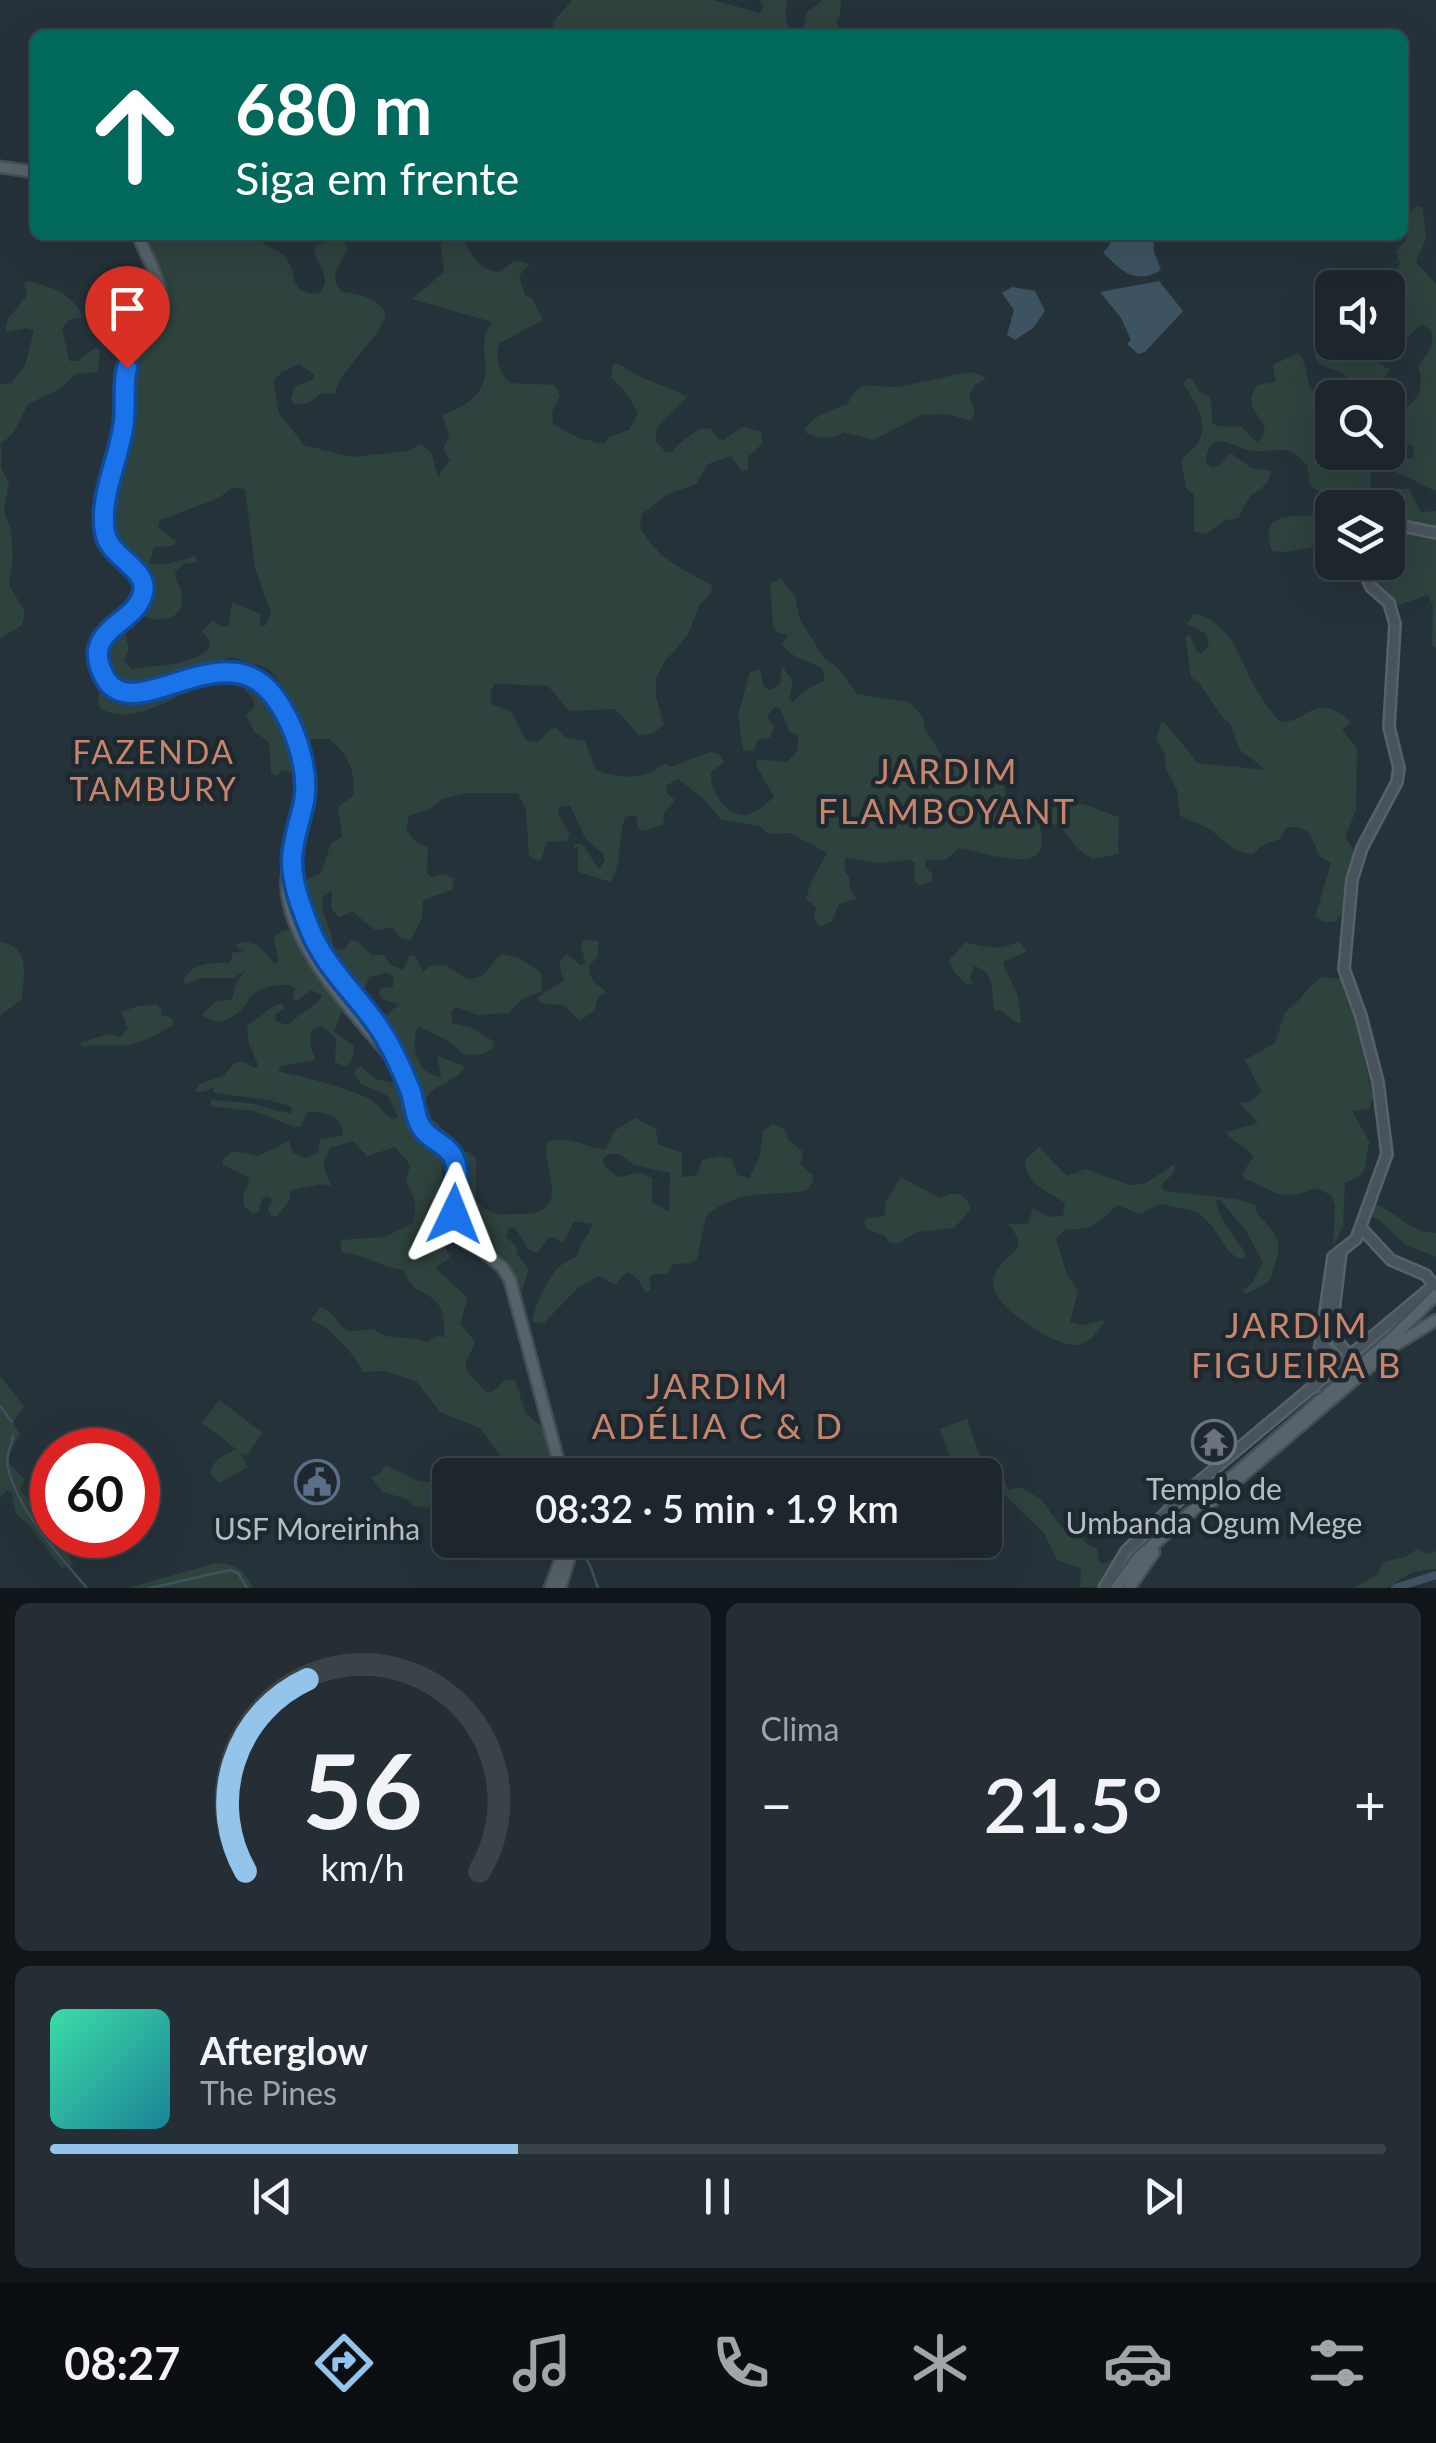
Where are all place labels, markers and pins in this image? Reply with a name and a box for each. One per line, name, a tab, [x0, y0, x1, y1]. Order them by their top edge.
pin	[85, 266, 170, 369]
temple icon: Templo de Umbanda Ogum Mege	[1191, 1419, 1237, 1465]
public building icon: USF Moreirinha	[294, 1459, 340, 1505]
place label: Templo de Umbanda Ogum Mege	[1066, 1470, 1362, 1540]
place label: USF Moreirinha	[214, 1510, 420, 1546]

